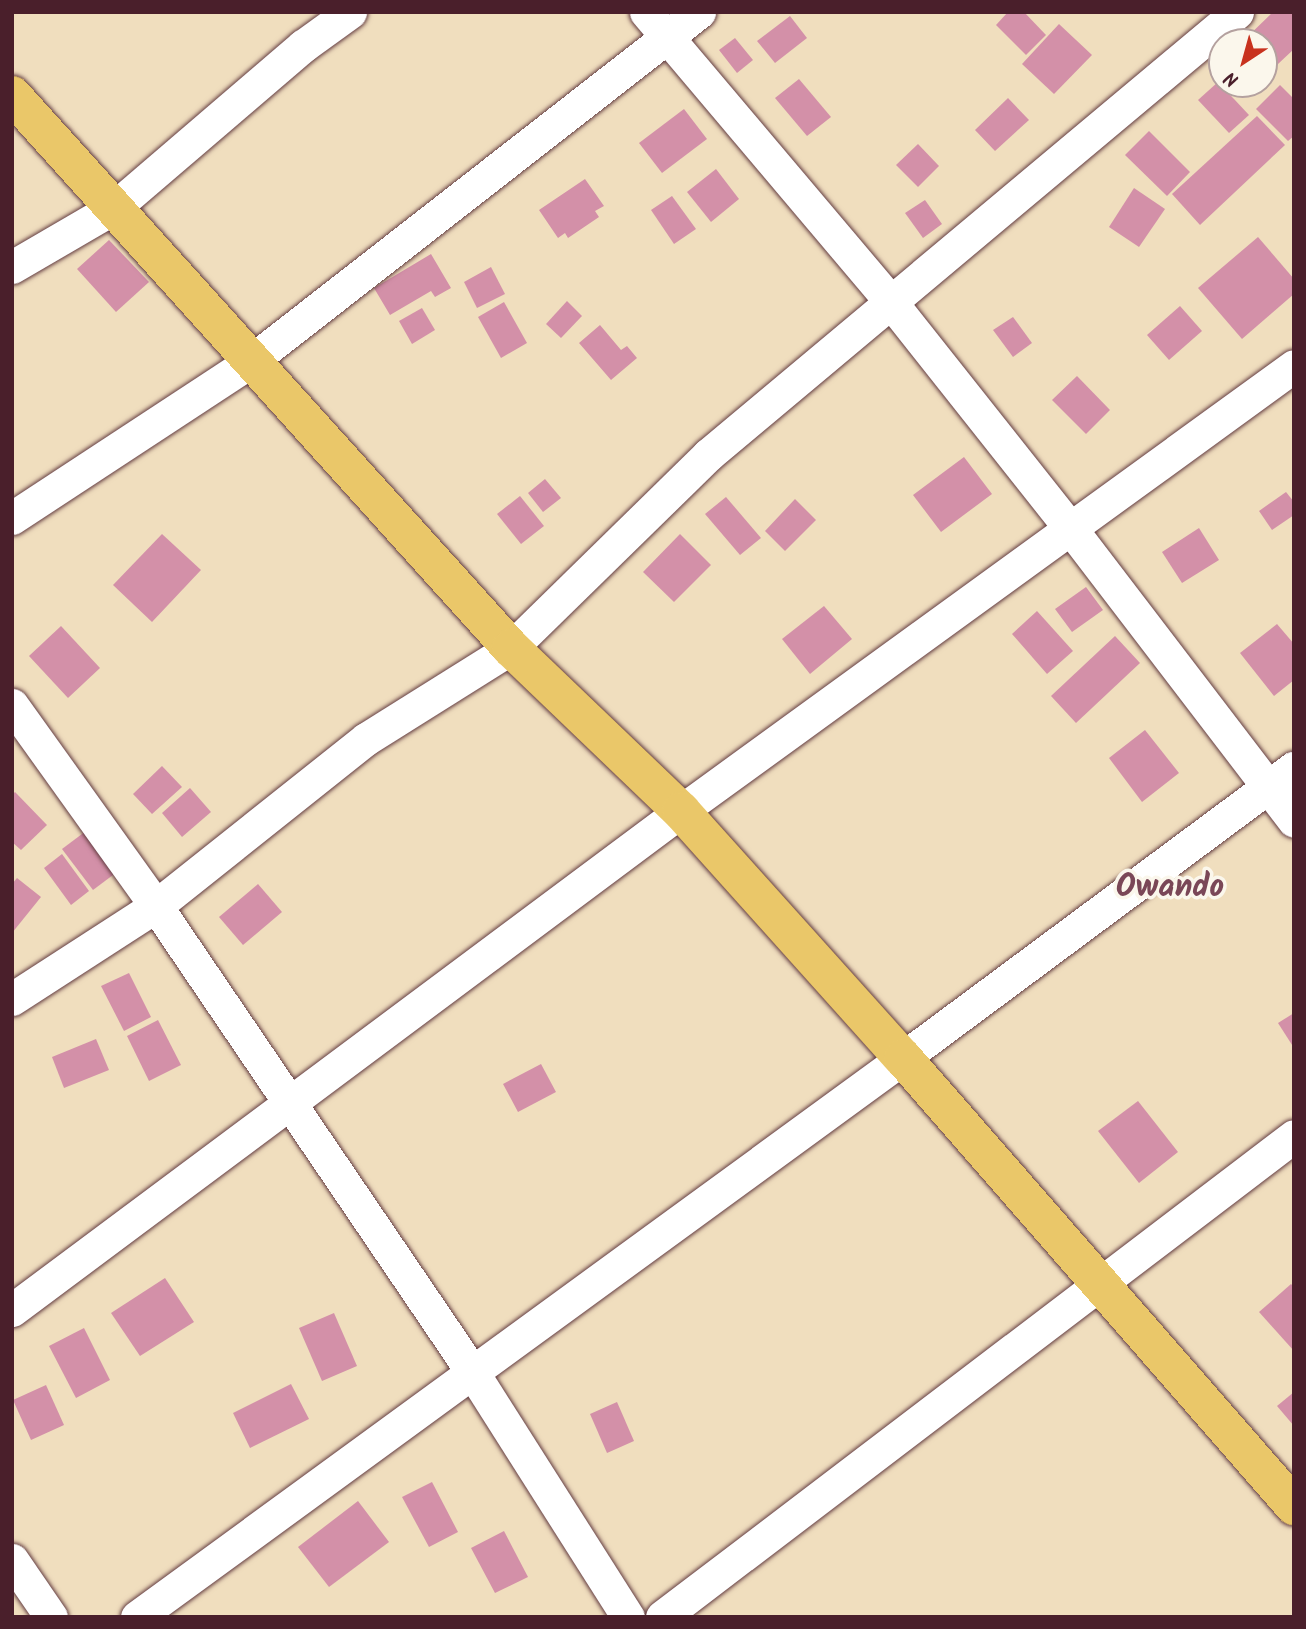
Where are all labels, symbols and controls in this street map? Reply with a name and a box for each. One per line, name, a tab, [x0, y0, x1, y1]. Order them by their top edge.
north arrow	[1208, 28, 1278, 98]
text: N	[1218, 63, 1246, 94]
district label: Owando	[1116, 869, 1224, 907]

